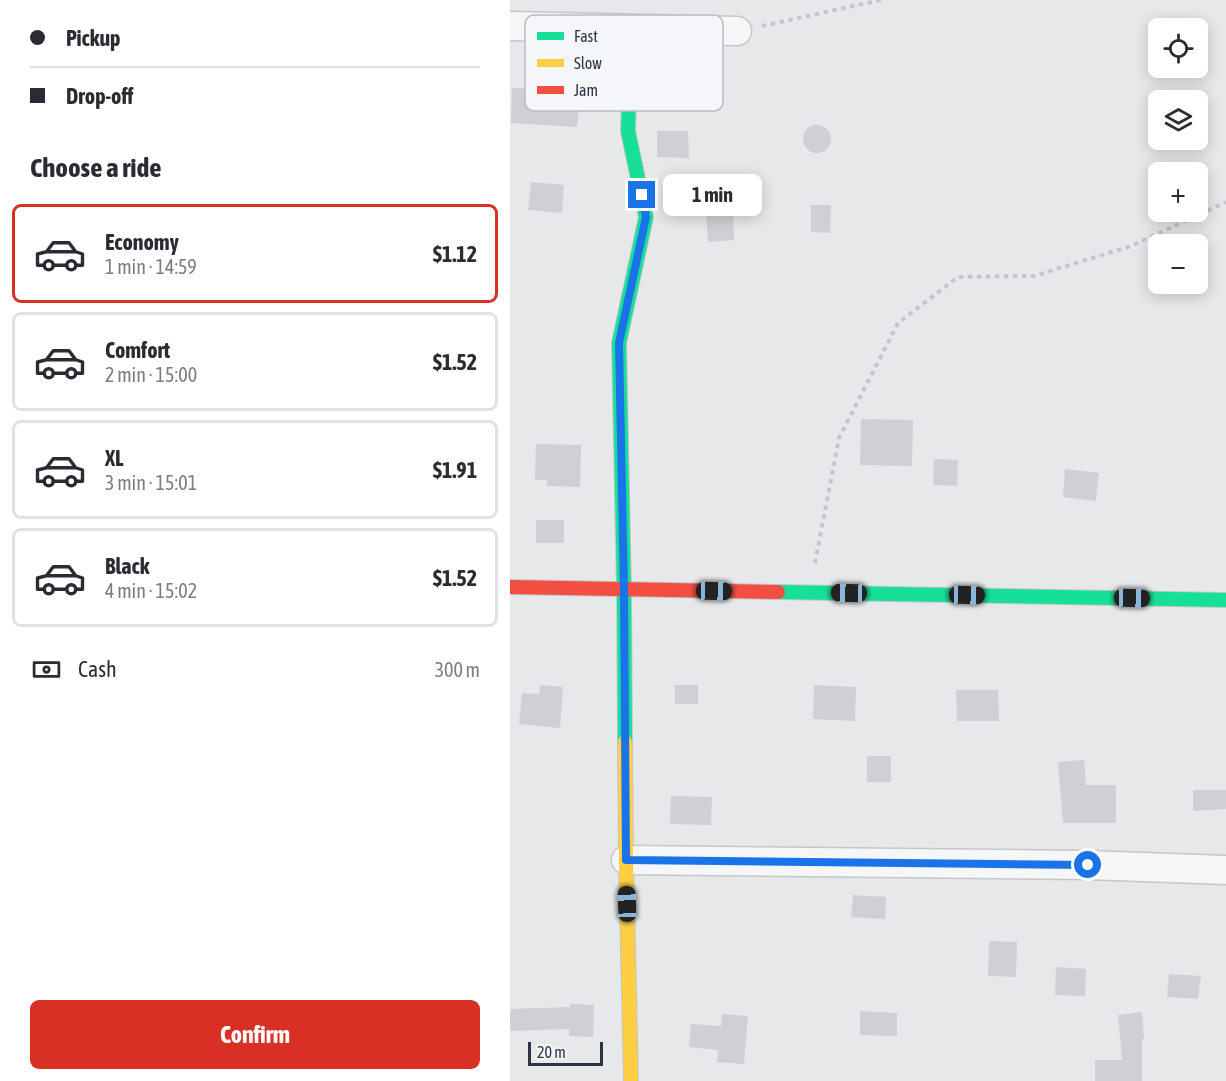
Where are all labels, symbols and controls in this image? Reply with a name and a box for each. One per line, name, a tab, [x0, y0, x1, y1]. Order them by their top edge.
legend	[525, 15, 723, 111]
map controls	[1148, 18, 1208, 294]
button: locate	[1148, 18, 1208, 78]
text: Pickup	[66, 25, 121, 51]
text: Fast	[574, 27, 598, 45]
text: Slow	[574, 54, 602, 72]
text: Jam	[574, 81, 598, 99]
text: Drop-off	[66, 83, 133, 109]
button: layers	[1148, 90, 1208, 150]
text: Choose a ride	[30, 152, 162, 183]
button: +	[1148, 162, 1208, 222]
callout: 1 min	[663, 174, 762, 216]
route end	[628, 181, 655, 208]
text: 1 min	[692, 183, 733, 206]
icon: car	[33, 227, 87, 281]
text: Economy	[105, 229, 179, 255]
button: −	[1148, 234, 1208, 294]
text: $1.12	[433, 241, 477, 267]
text: 1 min · 14:59	[105, 255, 197, 278]
icon: car	[33, 335, 87, 389]
text: Comfort	[105, 337, 170, 363]
text: $1.52	[433, 349, 477, 375]
text: 2 min · 15:00	[105, 363, 197, 386]
icon: car	[33, 443, 87, 497]
text: XL	[105, 445, 123, 471]
text: $1.91	[433, 457, 477, 483]
text: 3 min · 15:01	[105, 471, 197, 494]
icon: car	[33, 551, 87, 605]
text: Black	[105, 553, 149, 579]
text: $1.52	[433, 565, 477, 591]
text: 4 min · 15:02	[105, 579, 197, 602]
car	[696, 582, 732, 600]
car	[831, 584, 867, 602]
car	[949, 586, 985, 604]
car	[1114, 589, 1150, 607]
icon: cash	[30, 653, 63, 686]
text: Cash	[78, 656, 117, 682]
text: 300 m	[435, 658, 480, 681]
route start	[1074, 851, 1101, 878]
car	[617, 886, 637, 922]
button: Confirm	[30, 1000, 480, 1069]
scale bar	[528, 1039, 603, 1066]
text: 20 m	[537, 1043, 566, 1061]

